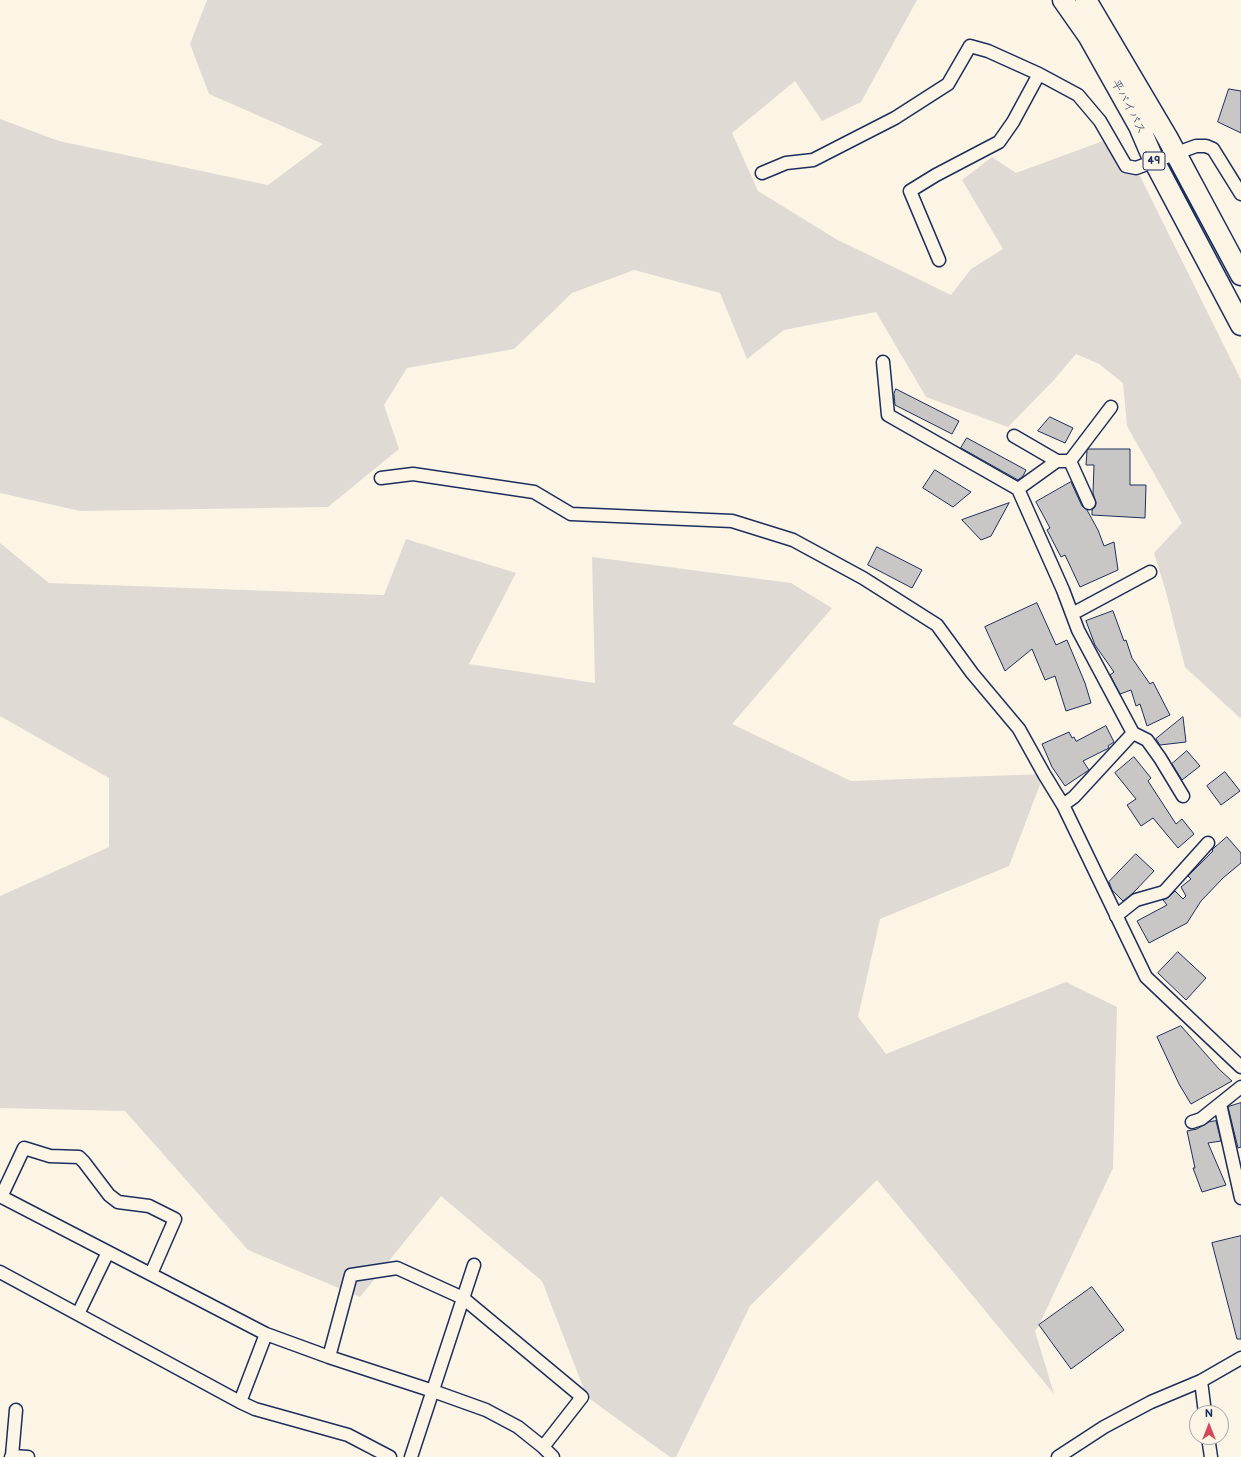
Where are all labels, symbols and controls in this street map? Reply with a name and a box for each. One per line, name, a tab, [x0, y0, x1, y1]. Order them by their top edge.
street label: 平バイパス	[1108, 77, 1148, 137]
road number: 49	[1143, 152, 1165, 170]
north arrow	[1189, 1405, 1229, 1445]
text: N	[1205, 1407, 1213, 1420]

